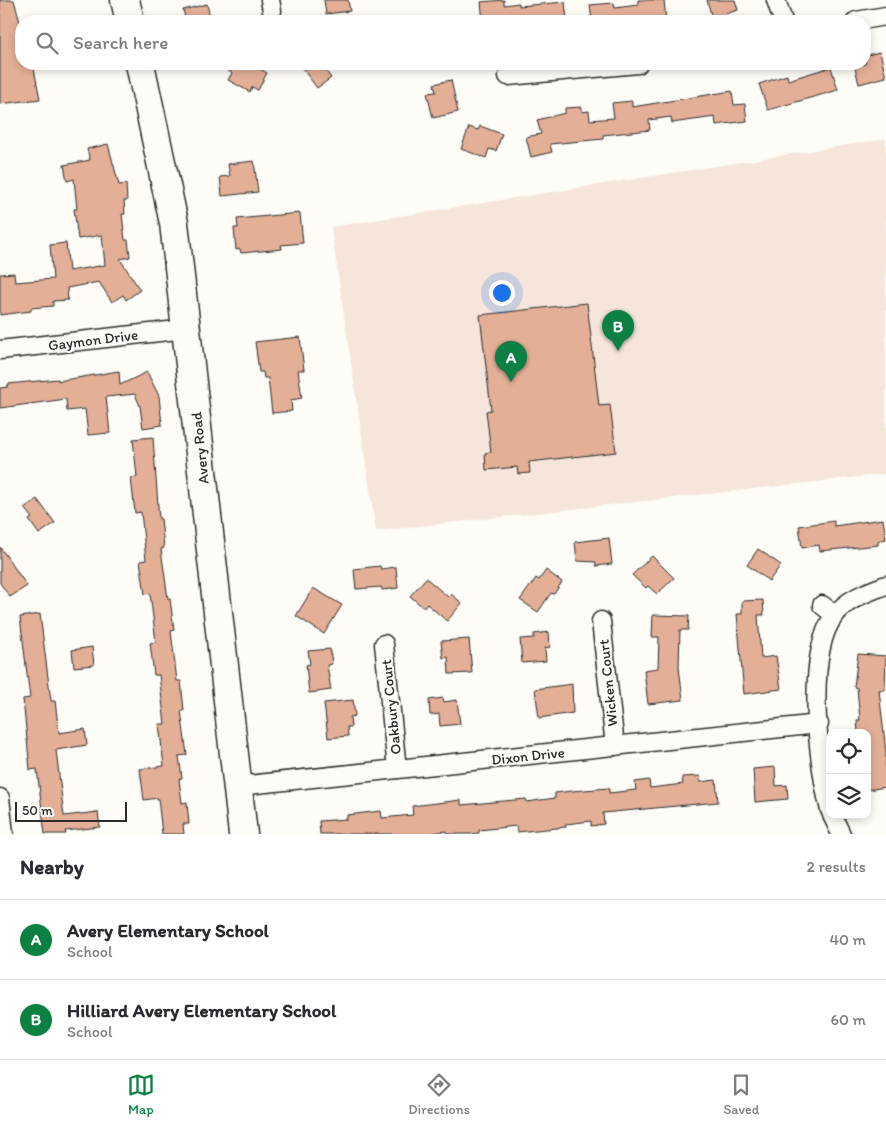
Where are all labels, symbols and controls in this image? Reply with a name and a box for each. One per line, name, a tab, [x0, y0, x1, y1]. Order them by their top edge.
search box	[15, 15, 871, 70]
icon: search	[33, 29, 61, 57]
text: Search here	[73, 31, 168, 54]
your location	[489, 280, 515, 306]
pin: B	[602, 310, 634, 351]
street label: Gaymon Drive	[47, 326, 139, 354]
pin: A	[495, 341, 527, 382]
street label: Avery Road	[187, 410, 213, 485]
street label: Wicken Court	[594, 638, 622, 727]
street label: Oakbury Court	[377, 658, 405, 755]
map controls	[826, 729, 871, 819]
button: locate	[826, 729, 871, 774]
street label: Dixon Drive	[490, 743, 566, 769]
button: layers	[826, 774, 871, 819]
scale bar	[15, 799, 128, 822]
text: 50 m	[22, 802, 53, 819]
text: Nearby	[20, 854, 84, 879]
text: 2 results	[806, 857, 866, 876]
text: Avery Elementary School	[67, 919, 269, 942]
text: A	[31, 930, 41, 949]
text: 40 m	[829, 930, 866, 949]
text: School	[67, 942, 113, 961]
text: Hilliard Avery Elementary School	[67, 999, 336, 1022]
text: B	[31, 1010, 41, 1029]
text: 60 m	[831, 1010, 866, 1029]
text: School	[67, 1022, 113, 1041]
tab: Map	[127, 1071, 155, 1118]
tab: Directions	[408, 1071, 470, 1118]
tab: Saved	[723, 1071, 759, 1118]

